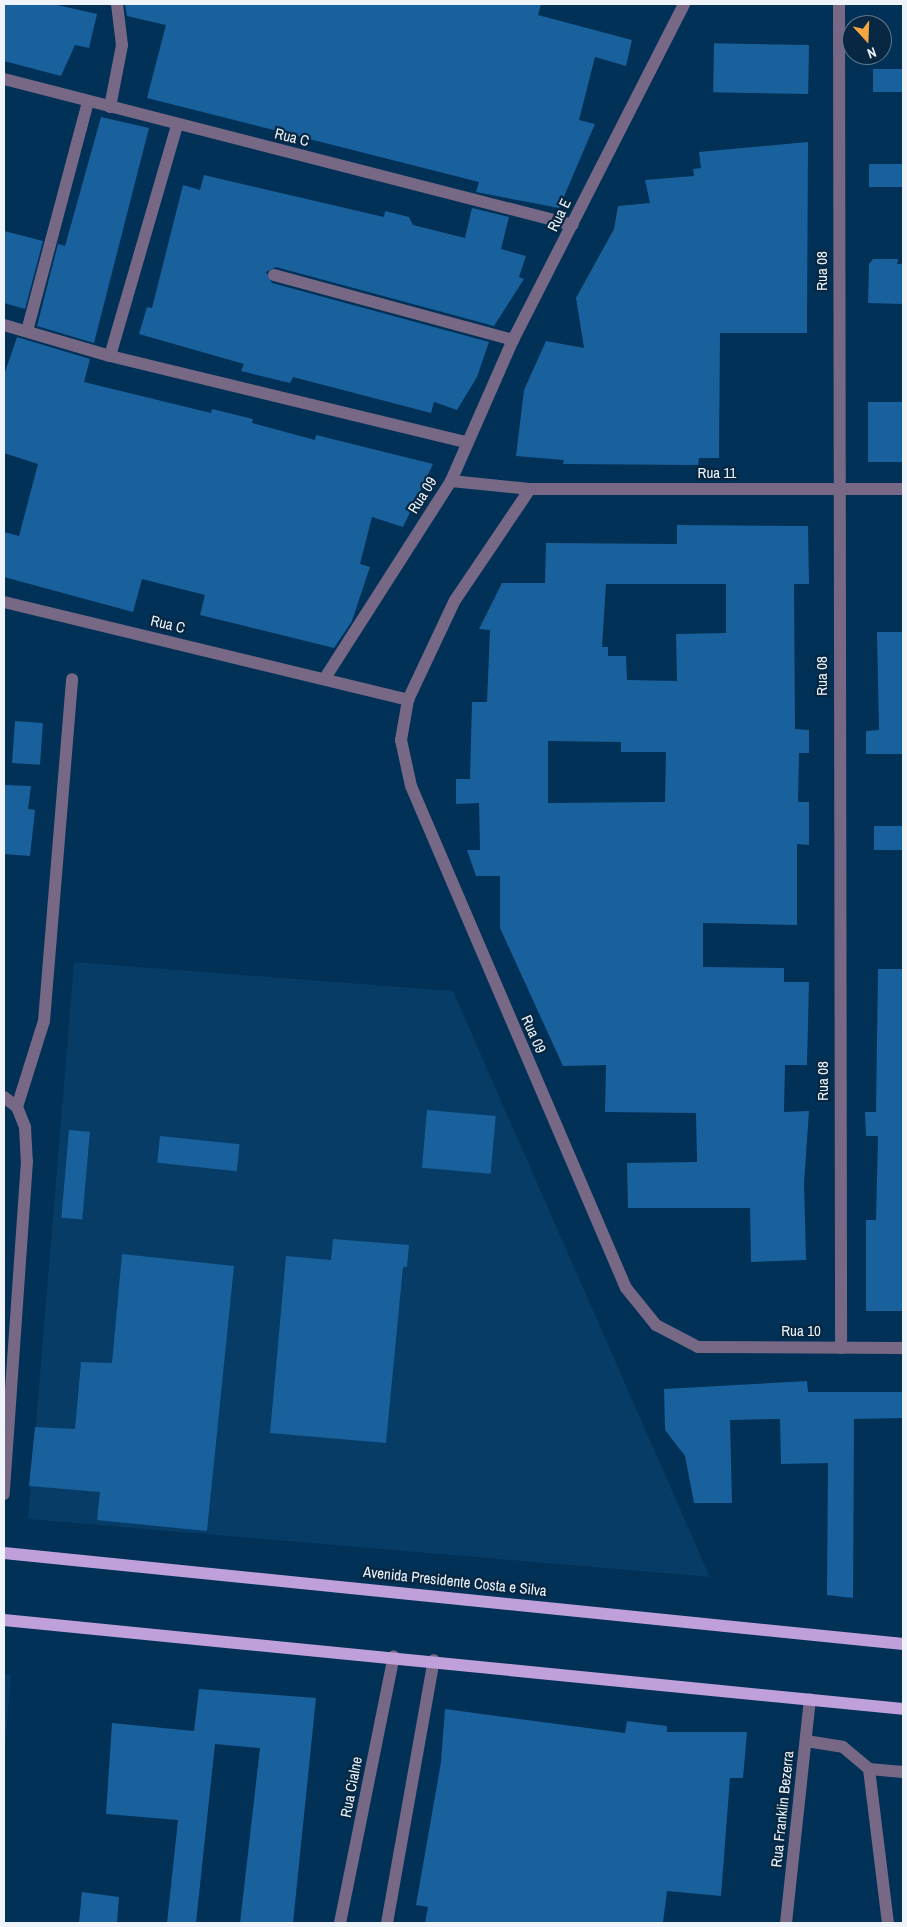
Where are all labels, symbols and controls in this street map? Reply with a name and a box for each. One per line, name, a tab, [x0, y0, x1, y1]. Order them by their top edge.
north arrow	[842, 15, 892, 65]
text: N	[865, 43, 879, 63]
street label: Rua C	[273, 124, 311, 150]
street label: Rua E	[543, 196, 575, 234]
street label: Rua 08	[813, 251, 831, 291]
street label: Rua 11	[698, 464, 736, 482]
street label: Rua 09	[404, 473, 440, 517]
street label: Rua C	[149, 611, 187, 637]
street label: Rua 08	[813, 656, 831, 696]
street label: Rua 09	[518, 1012, 550, 1056]
street label: Rua 08	[814, 1061, 832, 1101]
street label: Rua 10	[781, 1322, 821, 1340]
street label: Avenida Presidente Costa e Silva	[362, 1562, 548, 1600]
street label: Rua Franklin Bezerra	[767, 1750, 797, 1868]
street label: Rua Cialne	[336, 1755, 366, 1819]

